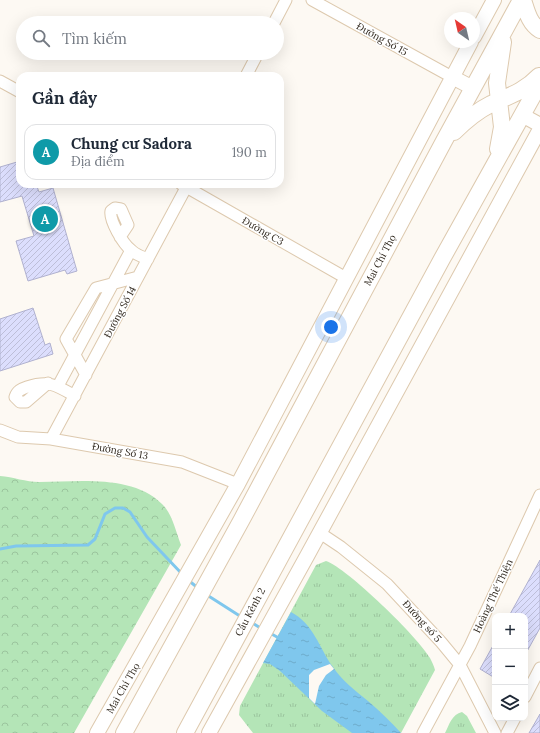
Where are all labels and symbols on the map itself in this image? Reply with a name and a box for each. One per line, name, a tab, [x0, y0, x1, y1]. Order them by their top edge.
north arrow	[444, 12, 480, 48]
street label: Đường Số 15	[354, 20, 410, 58]
pin: A	[32, 204, 58, 234]
street label: Đường C3	[240, 214, 287, 248]
street label: Mai Chí Thọ	[361, 232, 399, 288]
street label: Đường Số 14	[101, 283, 139, 340]
your location	[321, 317, 341, 337]
street label: Đường Số 13	[91, 440, 150, 462]
street label: Hoàng Thế Thiện	[470, 557, 516, 635]
street label: Cầu Kênh 2	[232, 586, 268, 638]
street label: Đường số 5	[400, 597, 444, 645]
street label: Mai Chí Thọ	[103, 660, 143, 716]

